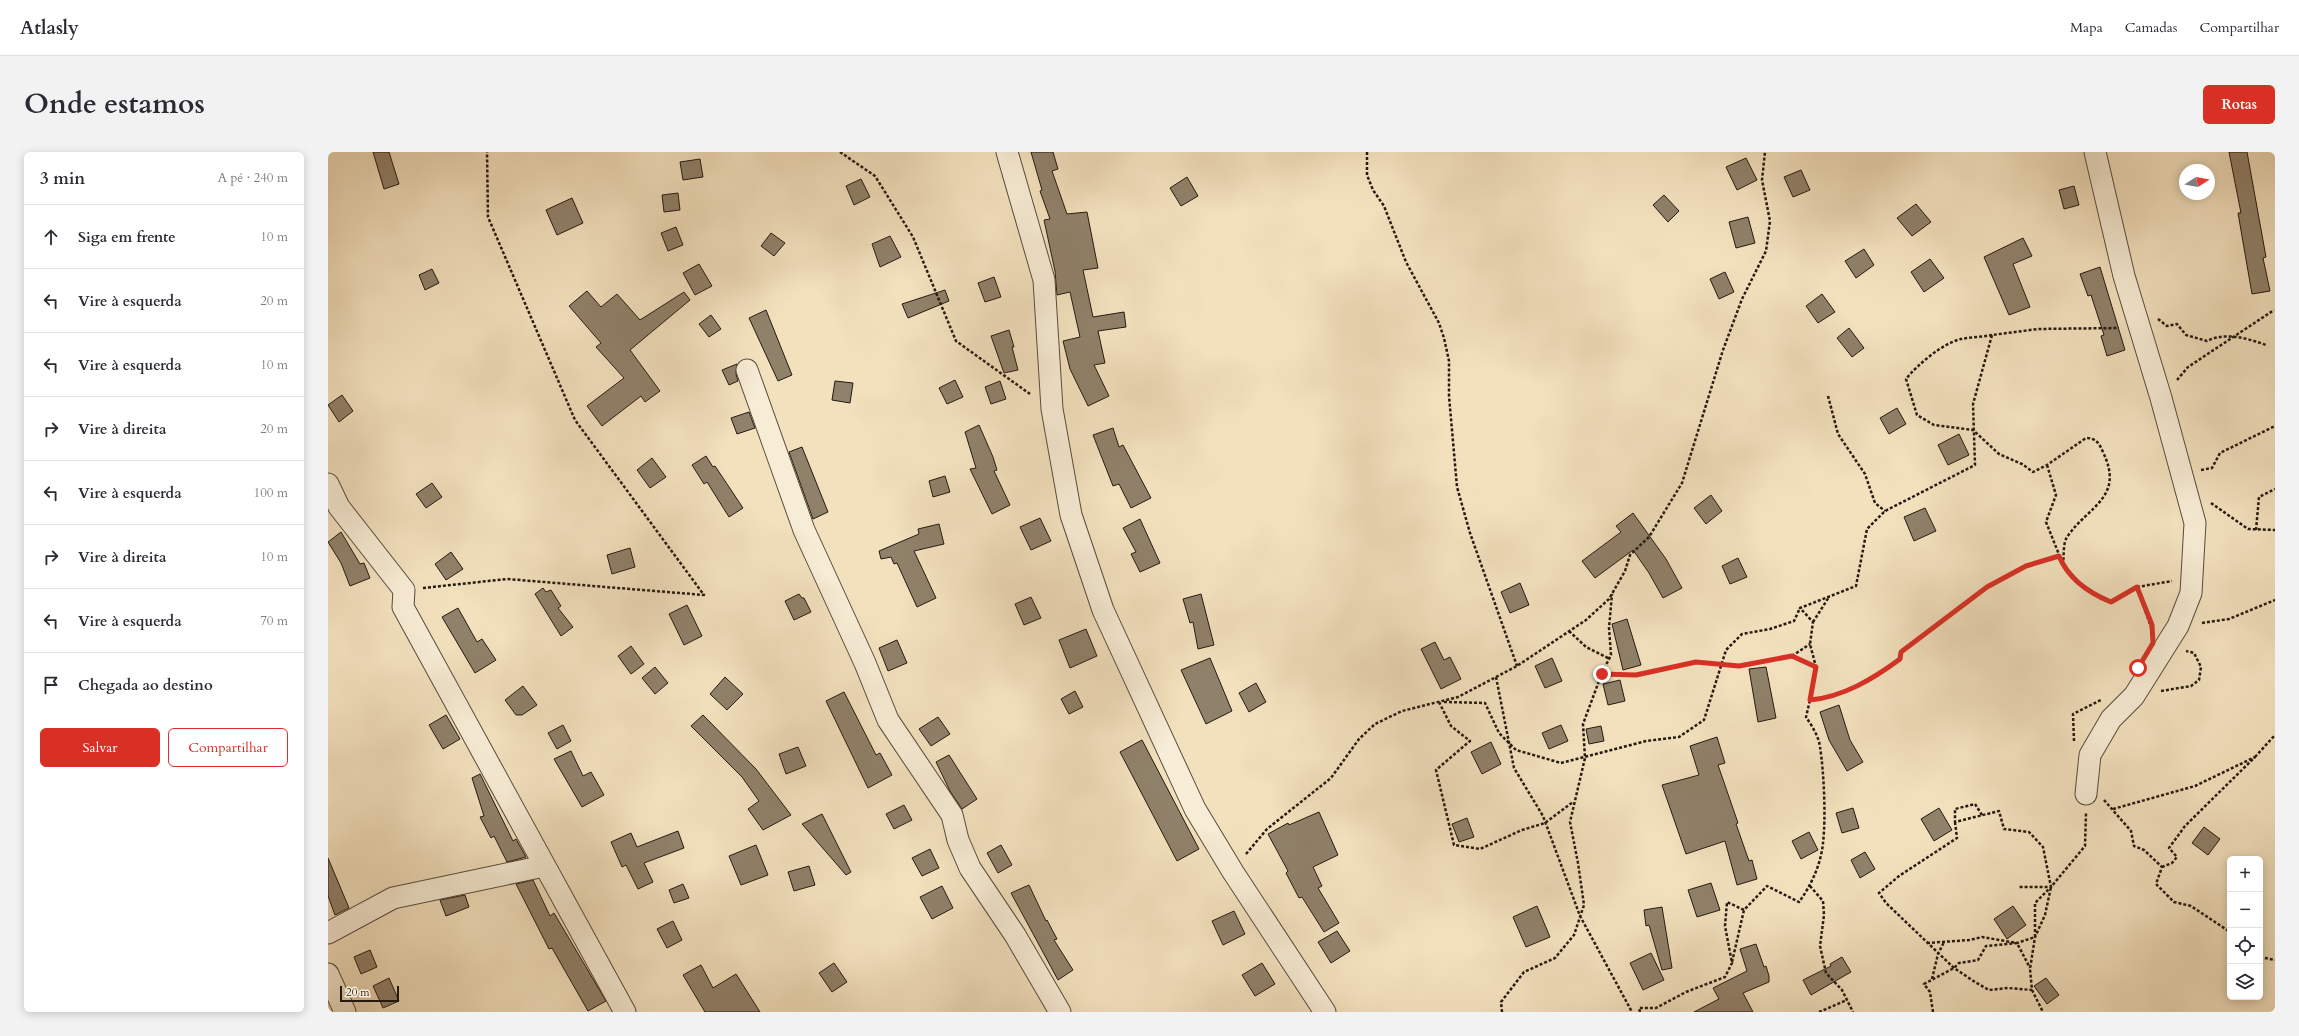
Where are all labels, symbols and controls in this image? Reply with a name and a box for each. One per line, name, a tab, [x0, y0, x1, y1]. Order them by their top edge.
text: Atlasly	[20, 15, 79, 41]
text: Mapa	[2070, 18, 2103, 37]
text: Camadas	[2125, 18, 2178, 37]
text: Compartilhar	[2200, 18, 2279, 37]
text: Onde estamos	[24, 85, 205, 123]
button: Rotas	[2203, 85, 2275, 124]
north arrow	[2179, 164, 2215, 200]
text: 3 min	[40, 167, 85, 190]
text: A pé · 240 m	[218, 169, 288, 187]
icon: ahead	[40, 226, 62, 248]
text: Siga em frente	[78, 227, 176, 247]
text: 10 m	[260, 228, 288, 246]
icon: left	[40, 290, 62, 312]
text: Vire à esquerda	[78, 291, 182, 311]
text: 20 m	[260, 292, 288, 310]
icon: left	[40, 354, 62, 376]
text: Vire à esquerda	[78, 355, 182, 375]
text: 10 m	[260, 356, 288, 374]
icon: right	[40, 418, 62, 440]
text: Vire à direita	[78, 419, 166, 439]
text: 20 m	[260, 420, 288, 438]
icon: left	[40, 482, 62, 504]
text: Vire à esquerda	[78, 483, 182, 503]
text: 100 m	[254, 484, 288, 502]
icon: right	[40, 546, 62, 568]
text: Vire à direita	[78, 547, 166, 567]
text: 10 m	[260, 548, 288, 566]
icon: left	[40, 610, 62, 632]
text: Vire à esquerda	[78, 611, 182, 631]
text: 70 m	[260, 612, 288, 630]
route start	[2129, 659, 2147, 677]
route end	[1593, 665, 1611, 683]
icon: arrive	[40, 674, 62, 696]
text: Chegada ao destino	[78, 675, 213, 695]
button: Salvar	[40, 728, 160, 767]
button: Compartilhar	[168, 728, 288, 767]
map controls	[2227, 856, 2263, 1000]
button: +	[2227, 856, 2263, 892]
button: −	[2227, 892, 2263, 928]
button: locate	[2227, 928, 2263, 964]
button: layers	[2227, 964, 2263, 1000]
scale bar	[340, 984, 399, 1003]
text: 20 m	[346, 985, 370, 1000]

